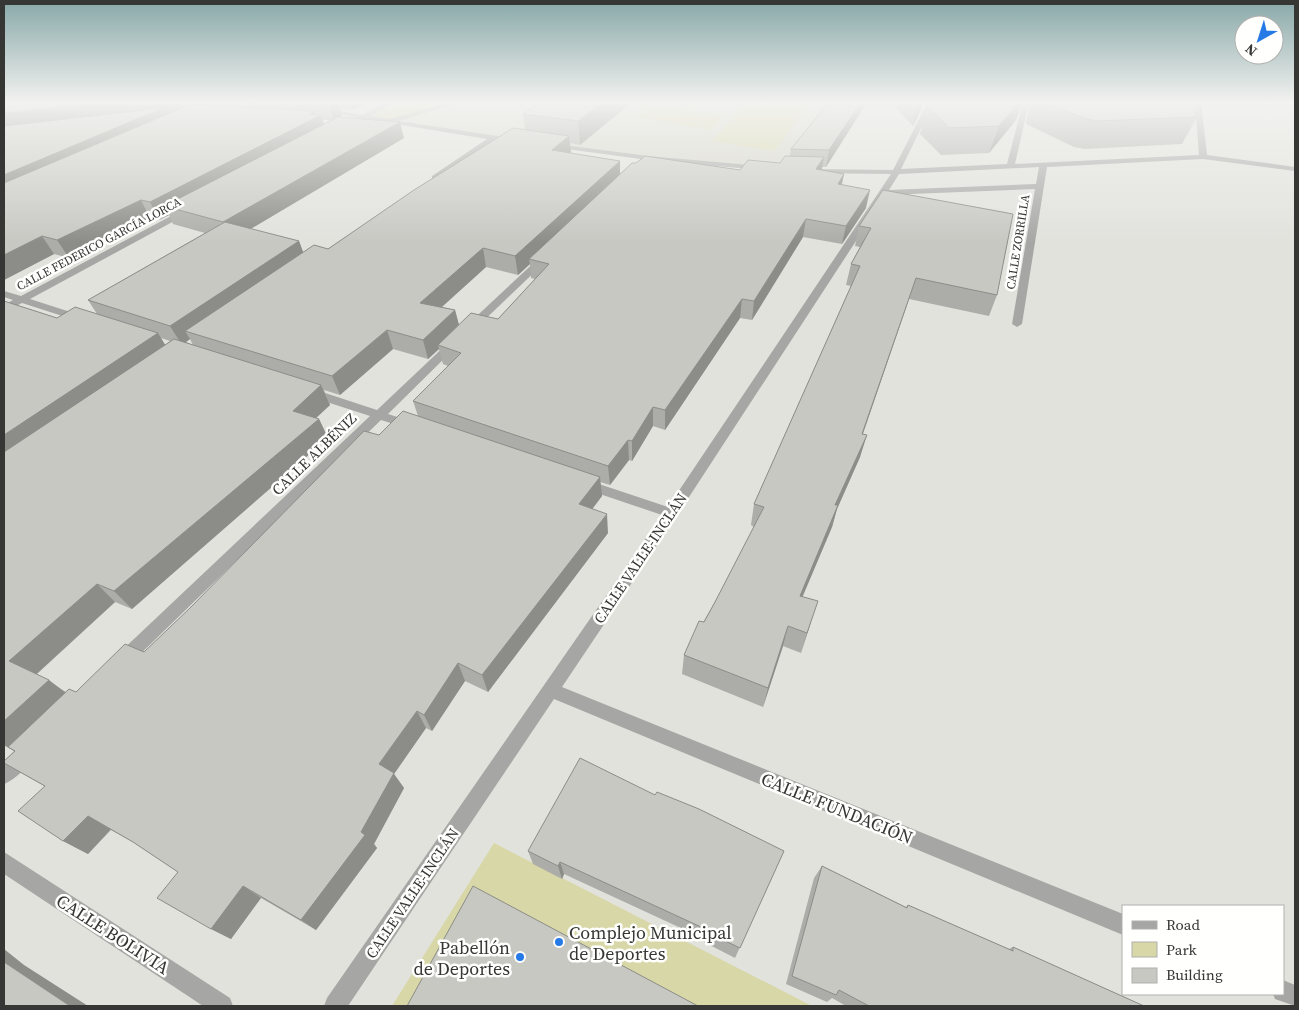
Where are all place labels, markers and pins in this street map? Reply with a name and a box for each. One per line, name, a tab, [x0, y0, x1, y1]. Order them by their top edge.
place label: Complejo Municipal de Deportes	[569, 920, 732, 966]
place label: Pabellón de Deportes	[413, 935, 510, 981]
marker: Complejo Municipal de Deportes	[553, 936, 565, 948]
marker: Pabellón de Deportes	[514, 951, 526, 963]

